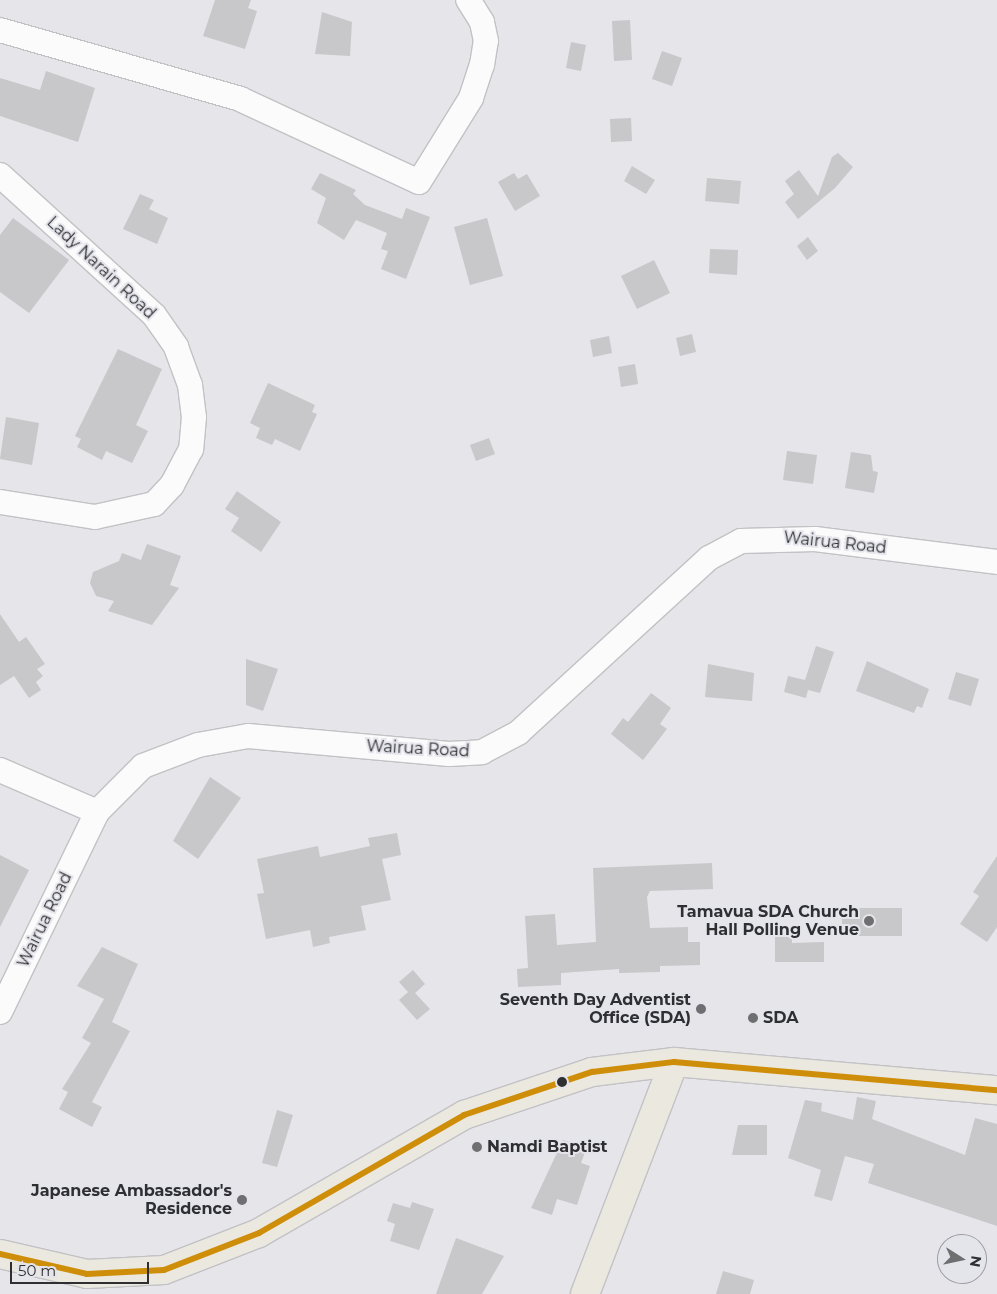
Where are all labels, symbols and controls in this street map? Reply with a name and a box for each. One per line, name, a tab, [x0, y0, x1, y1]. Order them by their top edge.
street label: Lady Narain Road	[43, 213, 159, 323]
street label: Wairua Road	[783, 528, 887, 558]
street label: Wairua Road	[366, 737, 470, 761]
street label: Wairua Road	[14, 869, 76, 971]
place label: Tamavua SDA Church Hall Polling Venue	[677, 902, 859, 940]
marker: Tamavua SDA Church Hall Polling Venue	[863, 915, 875, 927]
place label: Seventh Day Adventist Office (SDA)	[500, 990, 691, 1028]
marker: Seventh Day Adventist Office (SDA)	[695, 1003, 707, 1015]
place label: SDA	[763, 1008, 799, 1028]
marker: SDA	[747, 1012, 759, 1024]
unlabelled marker	[557, 1077, 567, 1087]
place label: Namdi Baptist	[487, 1137, 607, 1157]
marker: Namdi Baptist	[471, 1141, 483, 1153]
place label: Japanese Ambassador's Residence	[31, 1181, 232, 1219]
marker: Japanese Ambassador's Residence	[236, 1194, 248, 1206]
north arrow	[937, 1234, 987, 1284]
scale bar	[12, 1252, 151, 1284]
text: N	[966, 1254, 986, 1269]
text: 50 m	[18, 1261, 56, 1280]

